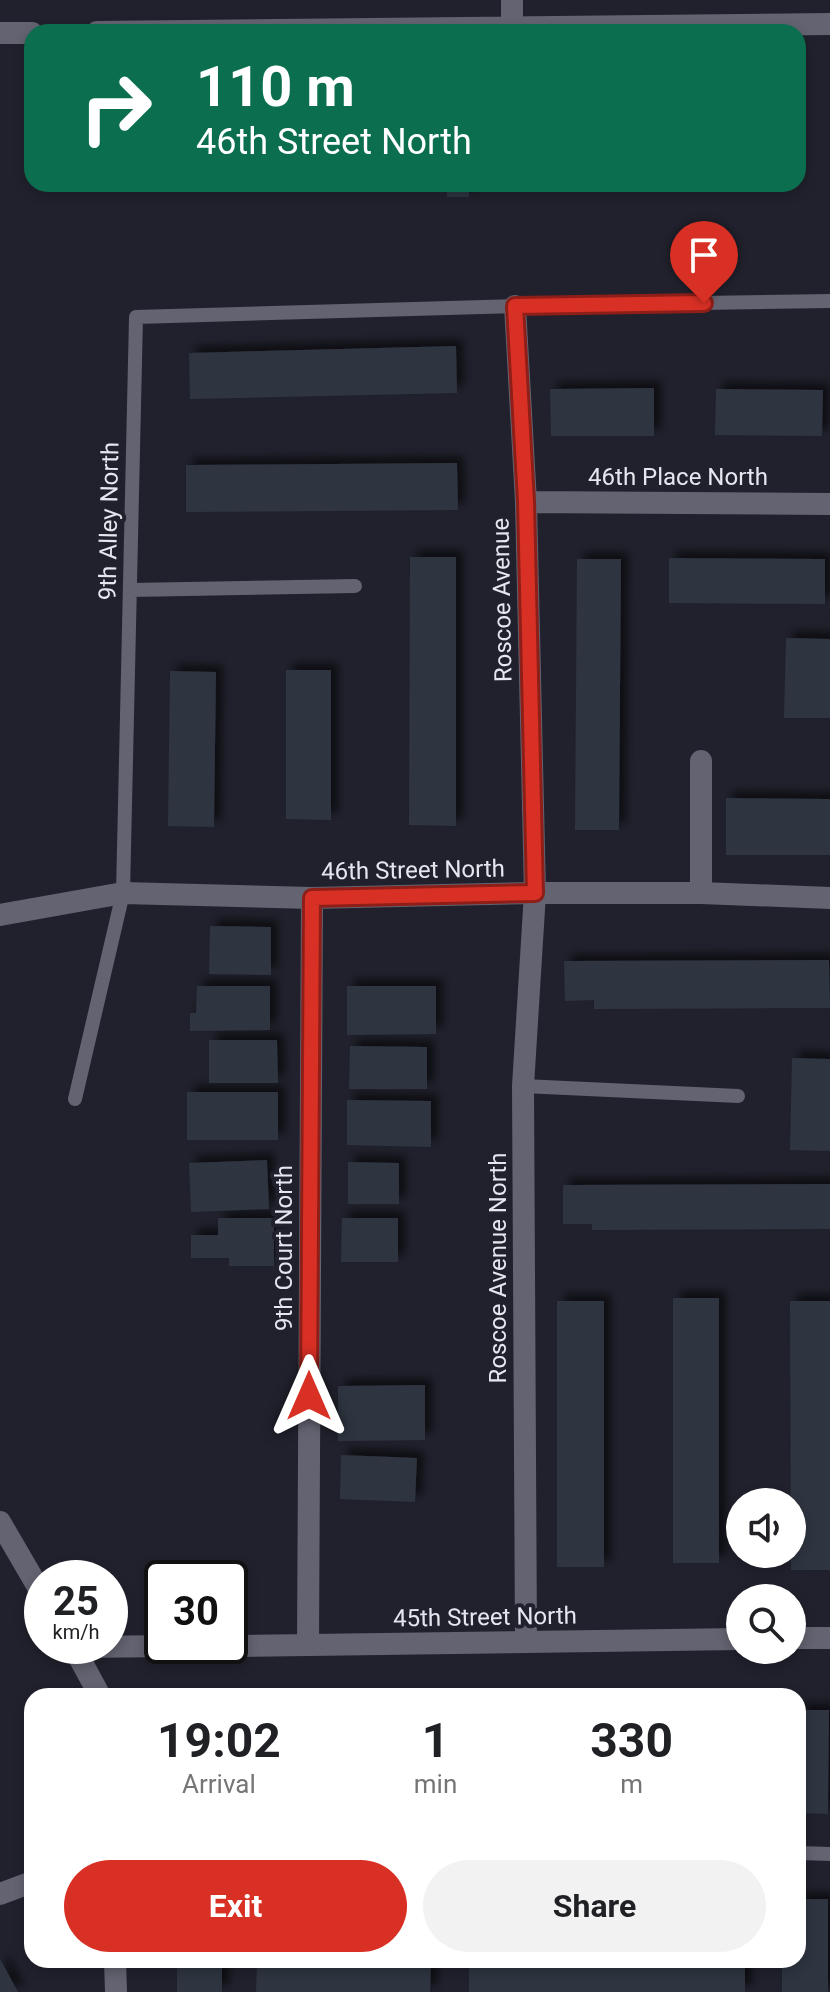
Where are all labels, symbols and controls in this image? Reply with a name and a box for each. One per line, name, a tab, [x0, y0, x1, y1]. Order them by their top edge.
text: 110 m	[196, 54, 355, 120]
icon: right	[64, 56, 168, 160]
text: 46th Street North	[196, 121, 472, 163]
pin	[670, 221, 738, 303]
icon: arrive	[682, 233, 726, 277]
street label: 9th Alley North	[94, 442, 124, 600]
street label: 46th Place North	[588, 463, 768, 491]
street label: Roscoe Avenue	[487, 518, 517, 682]
street label: 46th Street North	[321, 854, 505, 886]
street label: Roscoe Avenue North	[484, 1153, 512, 1383]
street label: 9th Court North	[270, 1165, 298, 1331]
position arrow	[267, 1354, 351, 1438]
map controls	[726, 1488, 806, 1664]
button: sound	[726, 1488, 806, 1568]
speed limit sign: 30	[144, 1560, 248, 1664]
text: 25	[53, 1578, 99, 1625]
button: search	[726, 1584, 806, 1664]
street label: 45th Street North	[393, 1601, 577, 1633]
text: km/h	[53, 1620, 99, 1644]
text: 19:02	[157, 1712, 281, 1769]
text: 1	[422, 1712, 449, 1769]
text: 330	[590, 1712, 673, 1769]
text: Arrival	[182, 1769, 256, 1799]
text: min	[414, 1769, 457, 1799]
text: m	[620, 1769, 643, 1799]
button: Exit	[64, 1860, 407, 1952]
button: Share	[423, 1860, 766, 1952]

